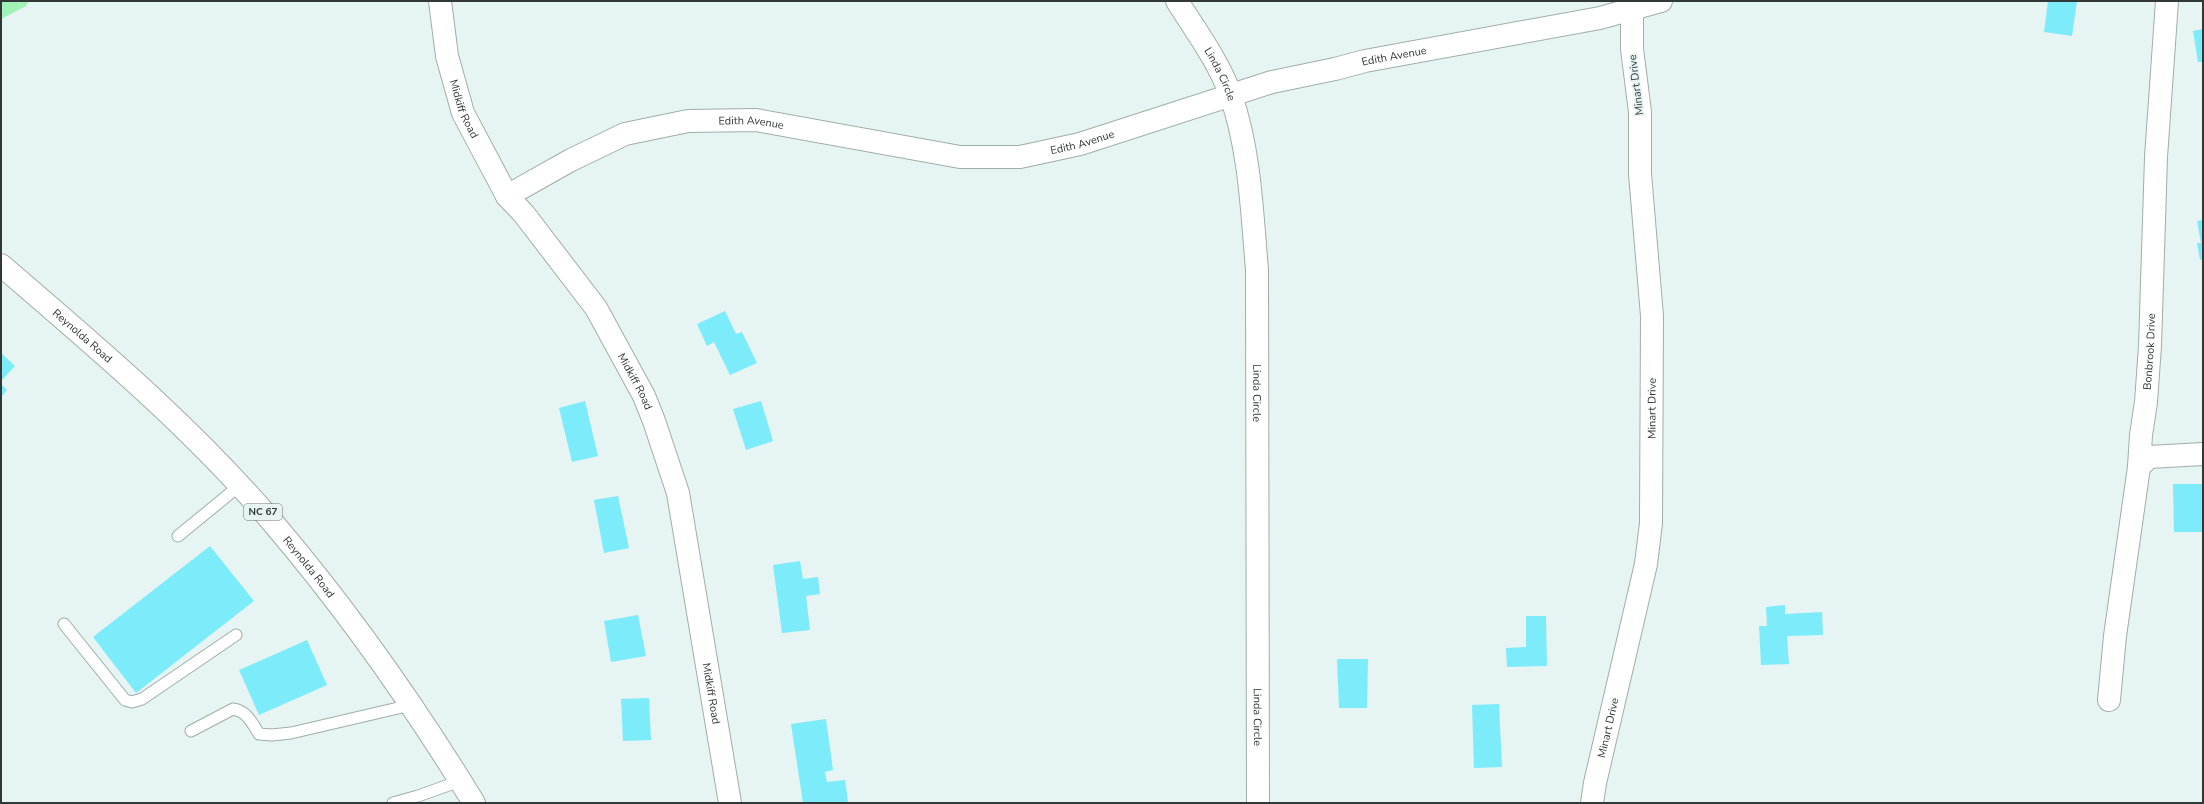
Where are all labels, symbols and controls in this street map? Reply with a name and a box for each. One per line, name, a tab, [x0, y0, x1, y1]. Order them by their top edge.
street label: Edith Avenue	[1360, 42, 1428, 69]
street label: Linda Circle	[1201, 44, 1240, 103]
street label: Minart Drive	[1625, 54, 1647, 116]
street label: Midkiff Road	[446, 78, 482, 141]
street label: Edith Avenue	[718, 112, 785, 132]
street label: Edith Avenue	[1049, 126, 1116, 158]
street label: Reynolda Road	[49, 305, 116, 366]
street label: Bonbrook Drive	[2139, 313, 2159, 390]
street label: Midkiff Road	[614, 350, 656, 412]
street label: Linda Circle	[1250, 364, 1265, 422]
street label: Minart Drive	[1644, 378, 1659, 439]
road number: NC 67	[244, 504, 282, 520]
street label: Reynolda Road	[280, 533, 338, 601]
street label: Midkiff Road	[699, 662, 724, 725]
street label: Linda Circle	[1250, 688, 1265, 746]
street label: Minart Drive	[1594, 696, 1622, 759]

